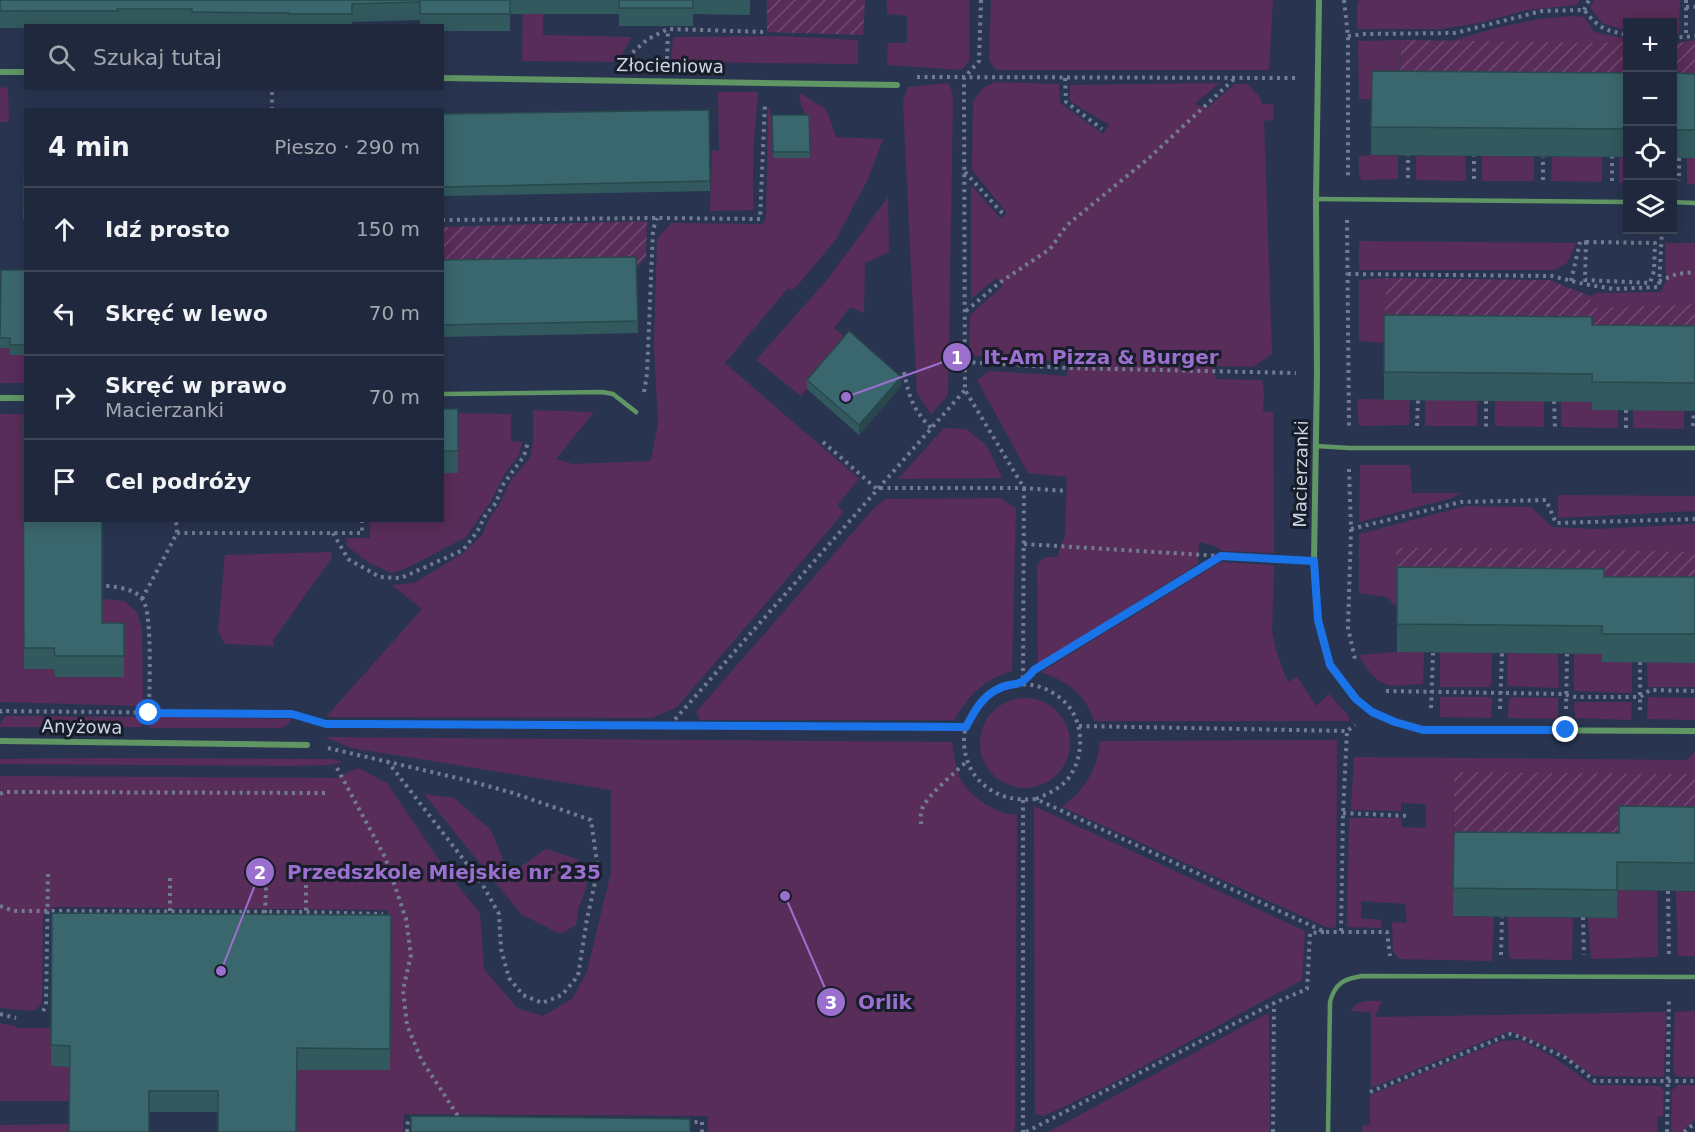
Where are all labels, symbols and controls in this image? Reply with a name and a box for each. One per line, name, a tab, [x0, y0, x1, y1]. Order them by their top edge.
map controls	[1623, 18, 1677, 234]
button: +	[1623, 18, 1677, 72]
search box	[24, 24, 444, 90]
icon: search	[45, 41, 78, 74]
text: Szukaj tutaj	[93, 45, 222, 70]
street label: Złocieniowa	[616, 54, 724, 77]
button: −	[1623, 72, 1677, 126]
button: locate	[1623, 126, 1677, 180]
text: 4 min	[48, 132, 130, 162]
text: Pieszo · 290 m	[274, 135, 420, 159]
button: layers	[1623, 180, 1677, 234]
icon: ahead	[48, 213, 81, 246]
text: Idź prosto	[105, 217, 230, 242]
text: 150 m	[356, 217, 420, 241]
icon: left	[48, 297, 81, 330]
text: Skręć w lewo	[105, 301, 268, 326]
text: 70 m	[369, 301, 420, 325]
callout: It-Am Pizza & Burger	[942, 338, 1231, 376]
text: It-Am Pizza & Burger	[983, 345, 1219, 369]
text: 1	[951, 347, 963, 368]
text: Skręć w prawo	[105, 373, 287, 398]
icon: right	[48, 381, 81, 414]
text: 70 m	[369, 385, 420, 409]
text: Macierzanki	[105, 398, 224, 422]
street label: Macierzanki	[1289, 420, 1312, 528]
icon: arrive	[48, 465, 81, 498]
text: Cel podróży	[105, 469, 251, 494]
route start	[135, 699, 161, 725]
street label: Anyżowa	[42, 715, 122, 738]
route end	[1552, 716, 1578, 742]
callout: Przedszkole Miejskie nr 235	[245, 853, 613, 891]
text: Przedszkole Miejskie nr 235	[287, 860, 601, 884]
text: 2	[254, 862, 266, 883]
callout: Orlik	[816, 983, 924, 1021]
text: Orlik	[858, 990, 913, 1014]
text: 3	[825, 992, 837, 1013]

